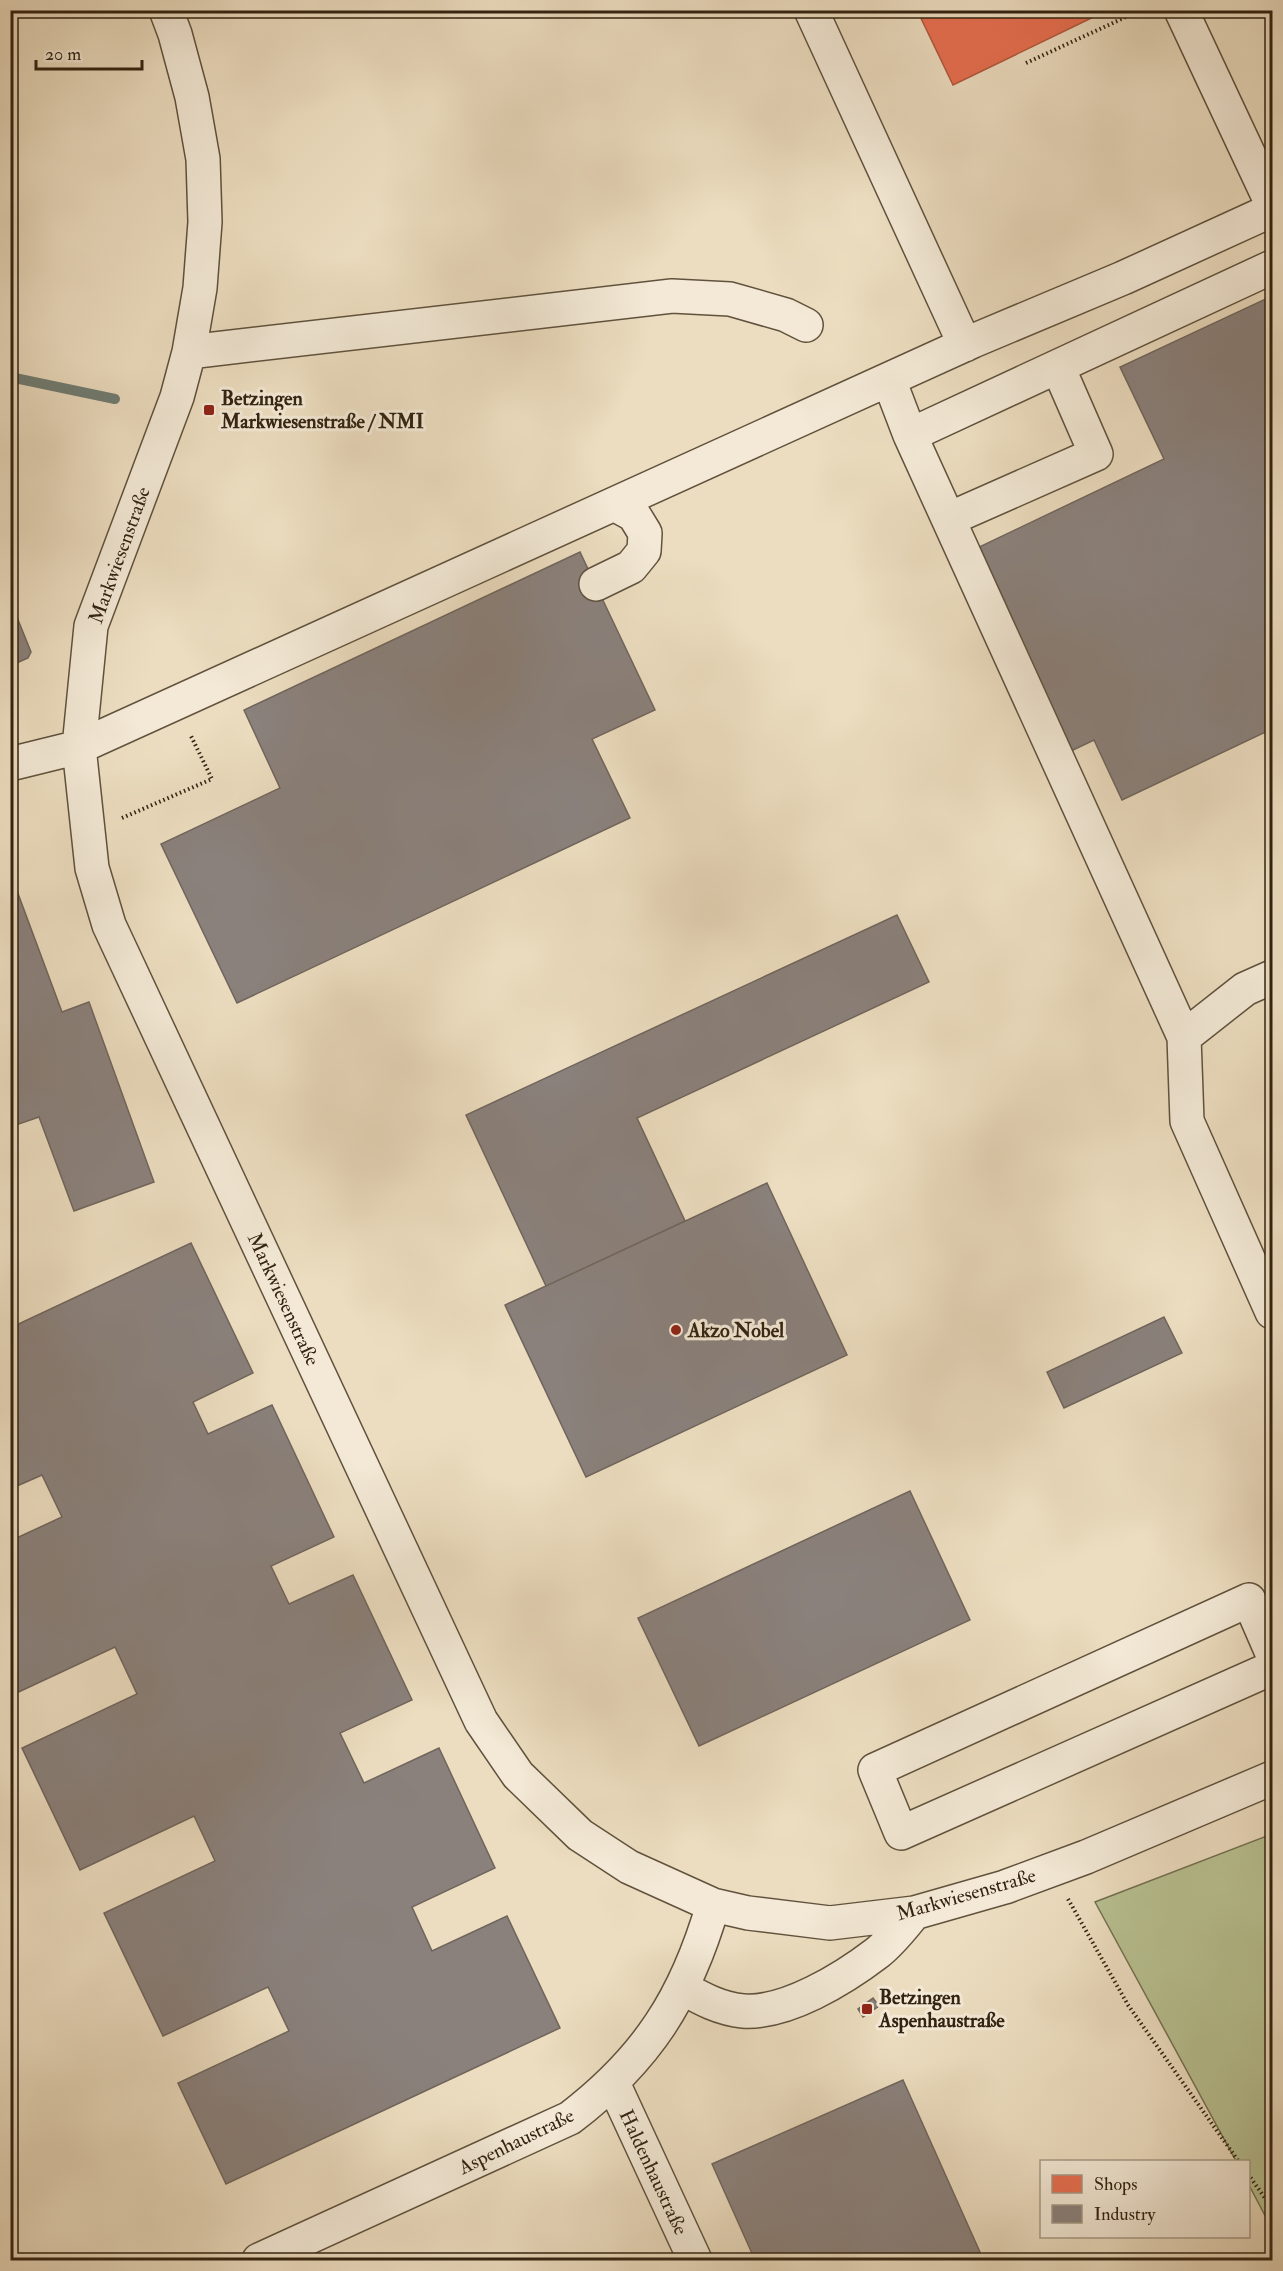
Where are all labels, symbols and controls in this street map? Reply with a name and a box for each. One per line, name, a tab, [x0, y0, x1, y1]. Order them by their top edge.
scale bar	[36, 33, 142, 71]
text: 20 m	[45, 43, 81, 66]
place label: Betzingen Markwiesenstraße / NMI	[220, 386, 424, 434]
marker: Betzingen Markwiesenstraße / NMI	[202, 403, 216, 417]
street label: Markwiesenstraße	[83, 483, 156, 627]
street label: Markwiesenstraße	[242, 1229, 325, 1370]
place label: Akzo Nobel	[687, 1318, 785, 1343]
marker: Akzo Nobel	[669, 1323, 683, 1337]
street label: Markwiesenstraße	[894, 1863, 1039, 1926]
place label: Betzingen Aspenhaustraße	[878, 1985, 1005, 2034]
marker: Betzingen Aspenhaustraße	[860, 2002, 874, 2016]
street label: Aspenhaustraße	[453, 2103, 579, 2182]
street label: Haldenhaustraße	[614, 2106, 693, 2239]
legend	[1040, 2160, 1250, 2238]
text: Shops	[1094, 2173, 1137, 2196]
text: Industry	[1094, 2203, 1156, 2226]

